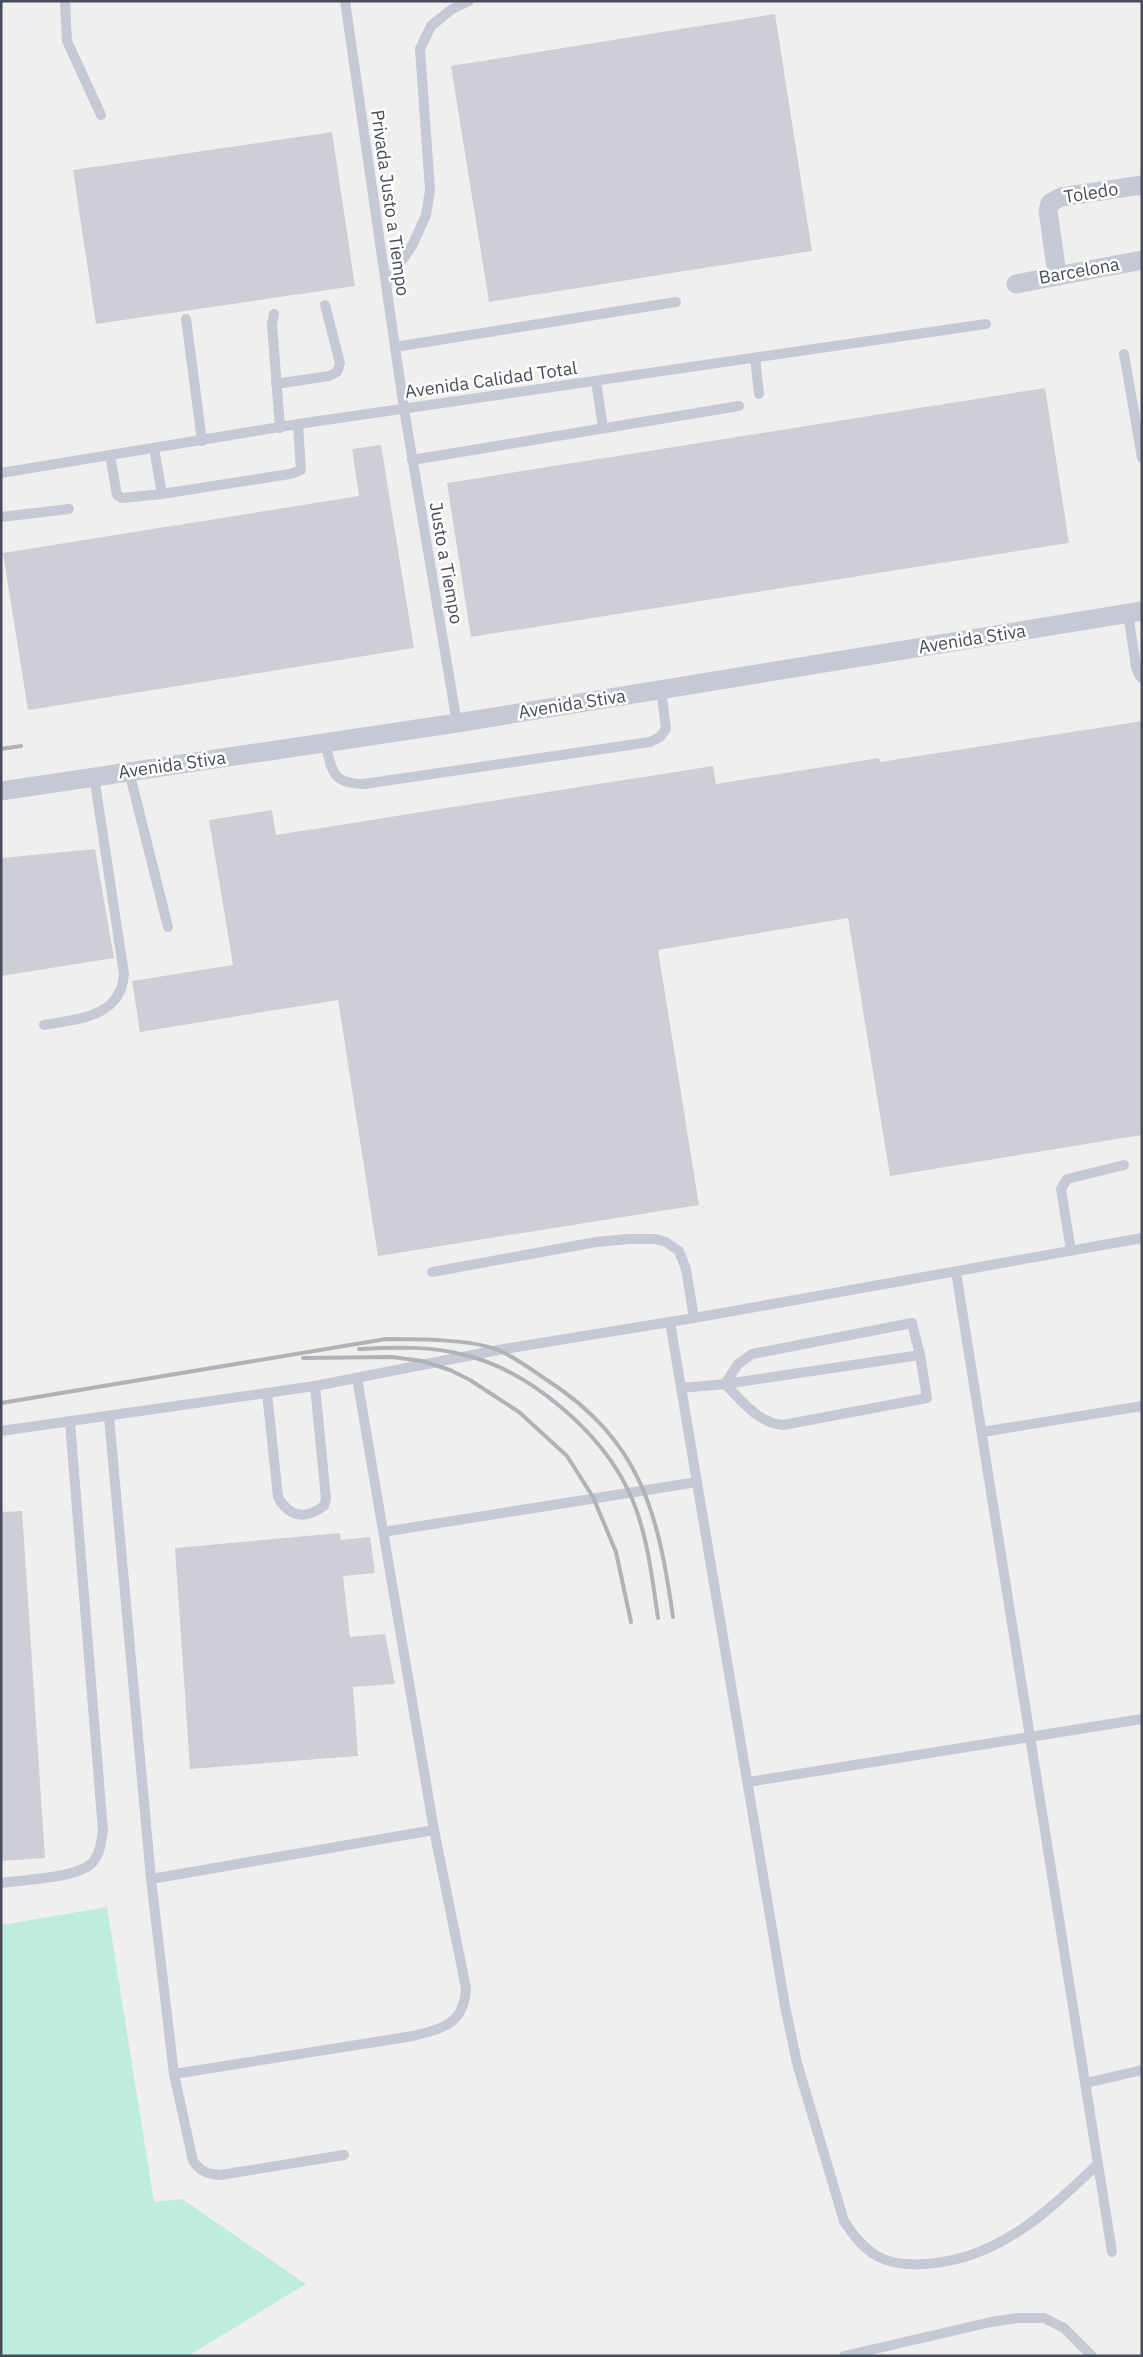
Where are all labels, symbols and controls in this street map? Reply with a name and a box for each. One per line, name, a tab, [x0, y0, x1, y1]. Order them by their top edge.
street label: Privada Justo a Tiempo	[366, 108, 415, 298]
street label: Toledo	[1062, 177, 1120, 208]
street label: Barcelona	[1037, 252, 1121, 289]
street label: Avenida Calidad Total	[403, 356, 579, 403]
street label: Justo a Tiempo	[424, 500, 469, 626]
street label: Avenida Stiva	[917, 619, 1028, 658]
street label: Avenida Stiva	[517, 684, 628, 723]
street label: Avenida Stiva	[117, 746, 228, 783]

